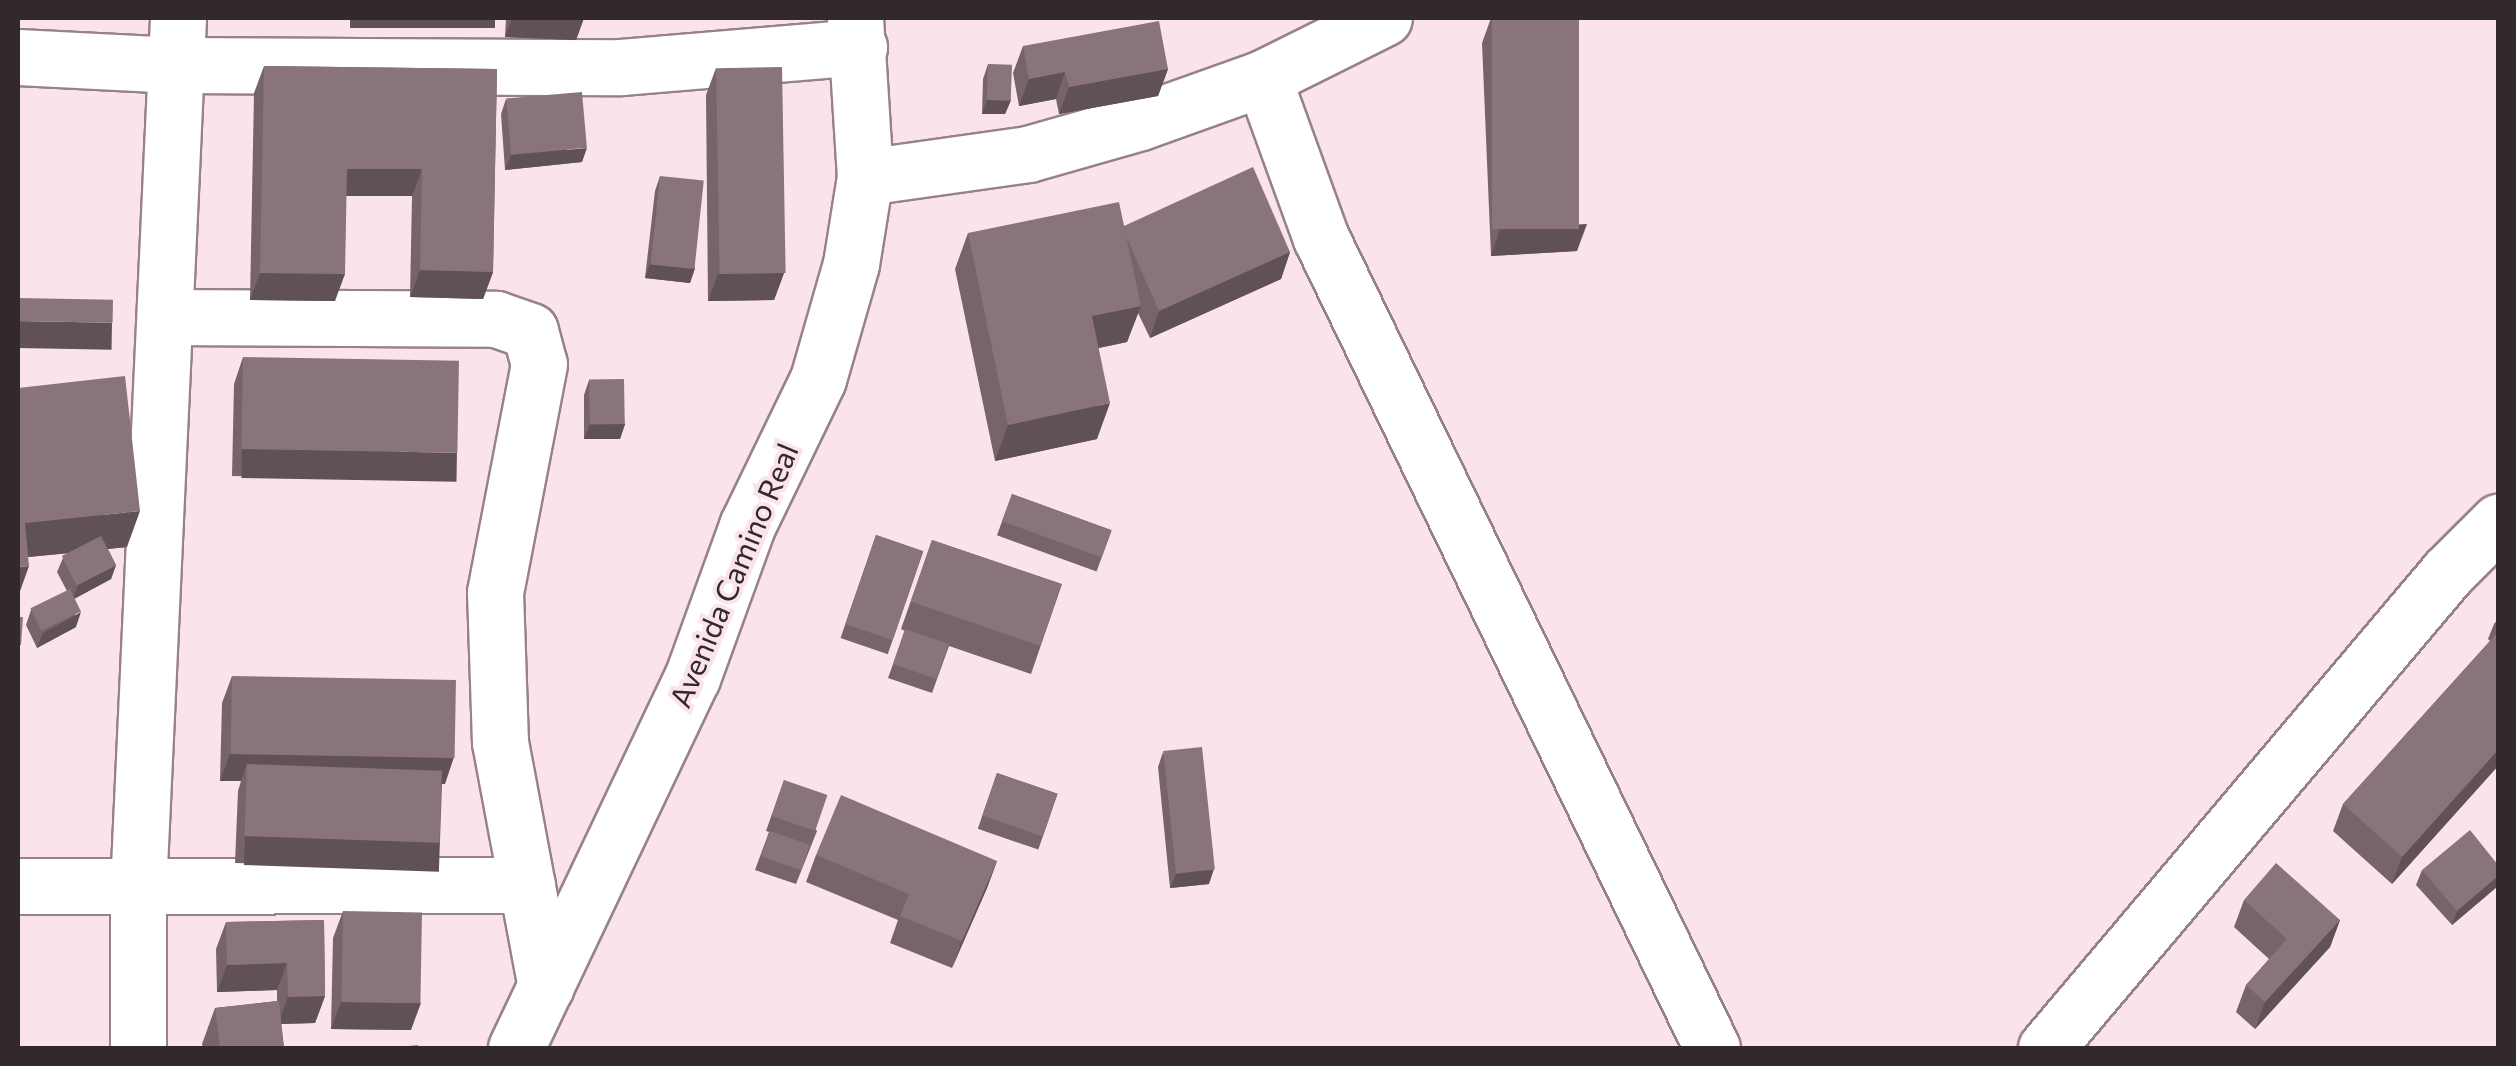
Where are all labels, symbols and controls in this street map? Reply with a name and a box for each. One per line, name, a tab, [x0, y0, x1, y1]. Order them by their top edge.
street label: Avenida Camino Real	[661, 438, 805, 712]

